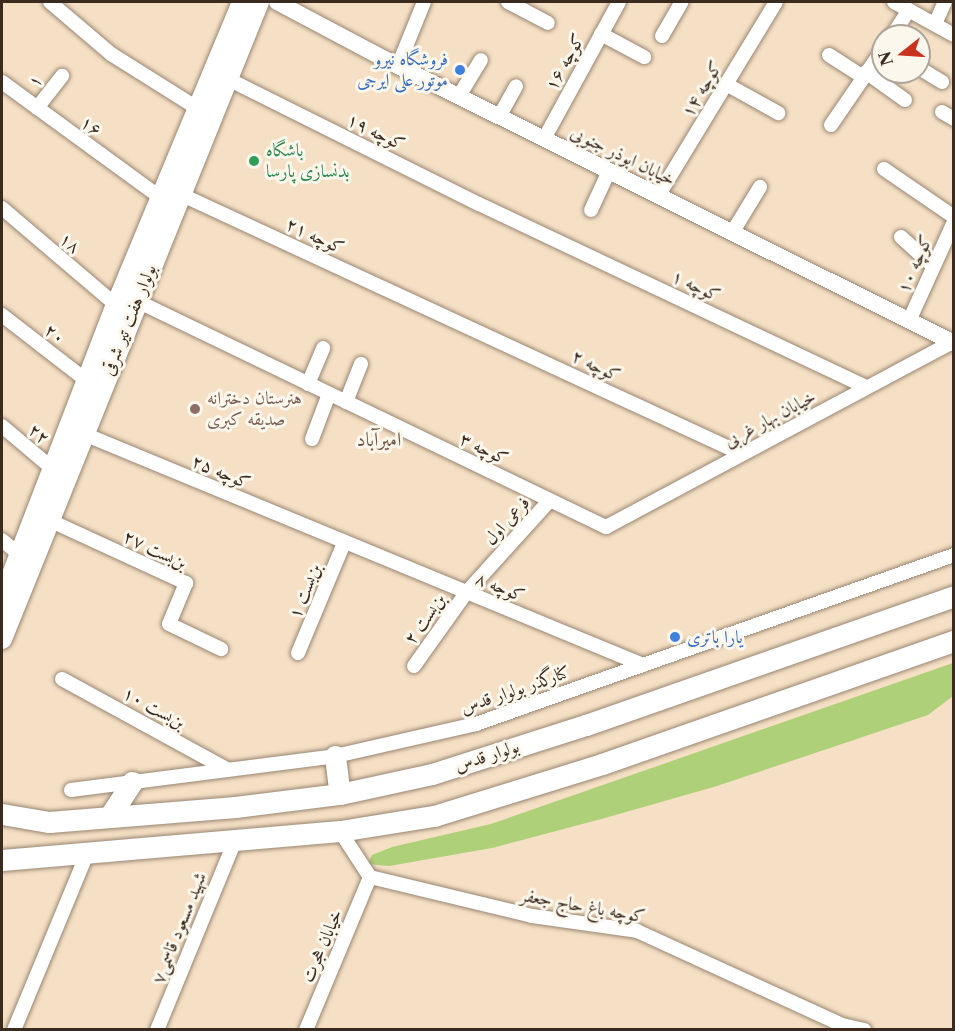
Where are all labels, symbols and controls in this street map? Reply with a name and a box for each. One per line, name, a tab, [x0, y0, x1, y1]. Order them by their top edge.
north arrow	[871, 24, 931, 84]
street label: کوچه ۱۶	[541, 30, 589, 94]
place label: فروشگاه نیرو موتور علی ایرجی	[357, 49, 448, 92]
text: N	[874, 49, 897, 68]
street label: کوچه ۱۴	[677, 57, 727, 121]
marker: فروشگاه نیرو موتور علی ایرجی	[453, 63, 467, 77]
street label: ۱	[23, 70, 47, 92]
street label: کوچه ۱۹	[344, 109, 408, 155]
street label: ۱۶	[76, 111, 106, 141]
street label: خیابان ابوذر جنوبی	[567, 121, 679, 191]
place label: باشگاه بدنسازی پارسا	[266, 140, 349, 182]
marker: باشگاه بدنسازی پارسا	[247, 154, 261, 168]
street label: کوچه ۲۱	[282, 213, 348, 259]
street label: ۱۸	[55, 228, 85, 258]
street label: کوچه ۱۰	[893, 231, 937, 297]
street label: بولوار هفت تیر شرقی	[97, 261, 161, 379]
street label: کوچه ۱	[668, 265, 724, 307]
street label: ۲۰	[40, 319, 70, 349]
street label: کوچه ۲	[568, 345, 624, 387]
street label: خیابان بهار غربی	[721, 386, 819, 452]
place label: هنرستان دخترانه صدیقه کبری	[207, 388, 302, 430]
marker: هنرستان دخترانه صدیقه کبری	[188, 402, 202, 416]
street label: ۲۲	[24, 419, 54, 449]
district label: امیرآباد	[357, 427, 401, 451]
street label: کوچه ۳	[456, 428, 512, 470]
street label: کوچه ۲۵	[188, 450, 254, 494]
street label: فرعی اول	[480, 492, 534, 550]
street label: بن‌بست ۲۷	[120, 525, 190, 575]
street label: بن‌بست ۱	[284, 560, 326, 622]
street label: کوچه ۸	[472, 567, 528, 607]
street label: بن‌بست ۲	[399, 589, 451, 649]
place label: یارا باتری	[687, 626, 743, 648]
marker: یارا باتری	[668, 630, 682, 644]
street label: کنارگذر بولوار قدس	[458, 661, 572, 719]
street label: بن‌بست ۱۰	[119, 682, 189, 734]
street label: بولوار قدس	[452, 735, 522, 777]
street label: شهید مسعود قاسمی۷	[147, 869, 211, 987]
street label: کوچه باغ حاج جعفر	[519, 884, 647, 928]
street label: خیابان هجرت	[297, 906, 347, 986]

